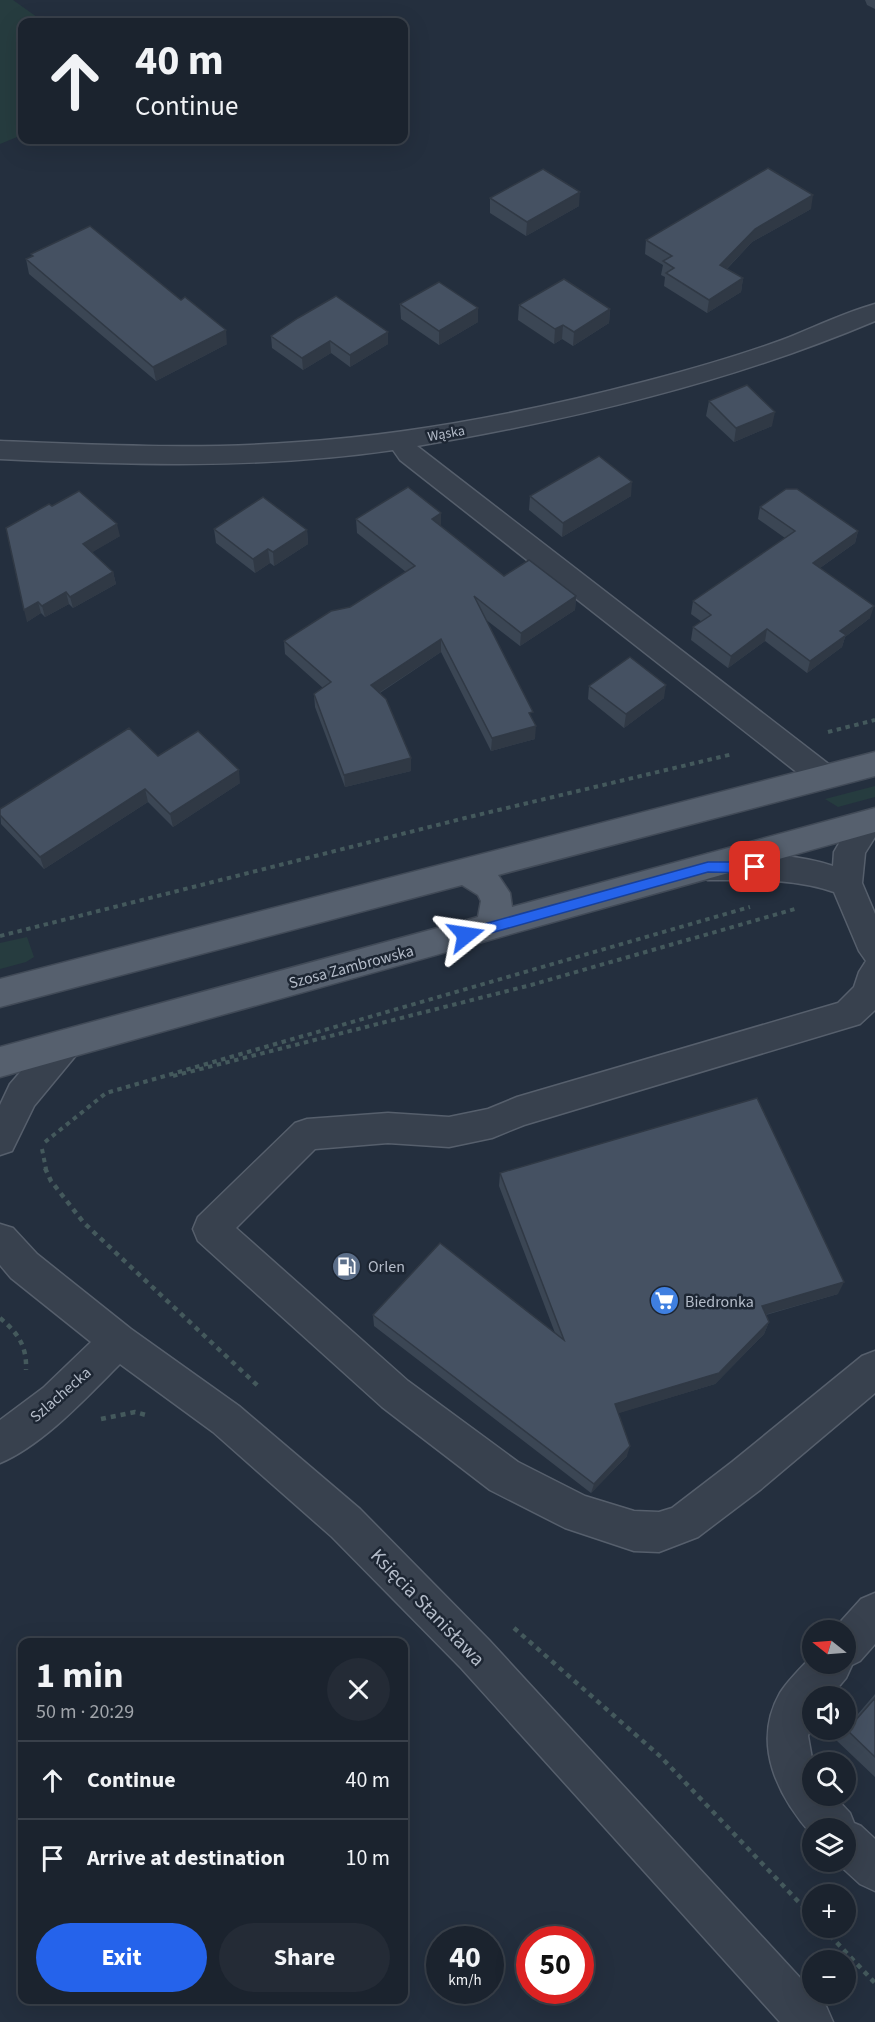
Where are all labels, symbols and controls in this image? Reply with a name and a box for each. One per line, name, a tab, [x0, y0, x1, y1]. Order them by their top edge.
text: 40 m	[135, 31, 224, 91]
icon: ahead	[36, 42, 114, 120]
text: Continue	[135, 87, 238, 126]
street label: Wąska	[426, 421, 466, 447]
pin	[729, 841, 780, 892]
icon: arrive	[738, 850, 771, 883]
position arrow	[434, 903, 498, 967]
street label: Szosa Zambrowska	[286, 940, 416, 994]
fuel station icon: Orlen	[331, 1250, 363, 1282]
place label: Orlen	[368, 1256, 405, 1278]
supermarket icon: Biedronka	[648, 1285, 680, 1317]
place label: Biedronka	[685, 1291, 754, 1313]
street label: Szlachecka	[25, 1362, 96, 1428]
street label: Księcia Stanisława	[364, 1543, 491, 1673]
north arrow	[802, 1620, 856, 1674]
map controls	[802, 1620, 856, 2004]
text: 1 min	[36, 1650, 124, 1701]
button: close	[327, 1658, 390, 1721]
button: sound	[802, 1686, 856, 1740]
text: 50 m · 20:29	[36, 1698, 134, 1726]
button: search	[802, 1752, 856, 1806]
icon: ahead	[36, 1764, 69, 1797]
text: Continue	[87, 1764, 176, 1796]
text: 40 m	[345, 1764, 390, 1796]
button: layers	[802, 1818, 856, 1872]
icon: arrive	[36, 1842, 69, 1875]
text: Arrive at destination	[87, 1842, 285, 1874]
text: 10 m	[345, 1842, 390, 1874]
button: +	[802, 1884, 856, 1938]
button: Exit	[36, 1923, 207, 1992]
button: Share	[219, 1923, 390, 1992]
speed limit sign: 50	[516, 1926, 594, 2004]
text: 40	[449, 1936, 481, 1979]
button: −	[802, 1950, 856, 2004]
text: km/h	[448, 1970, 482, 1991]

